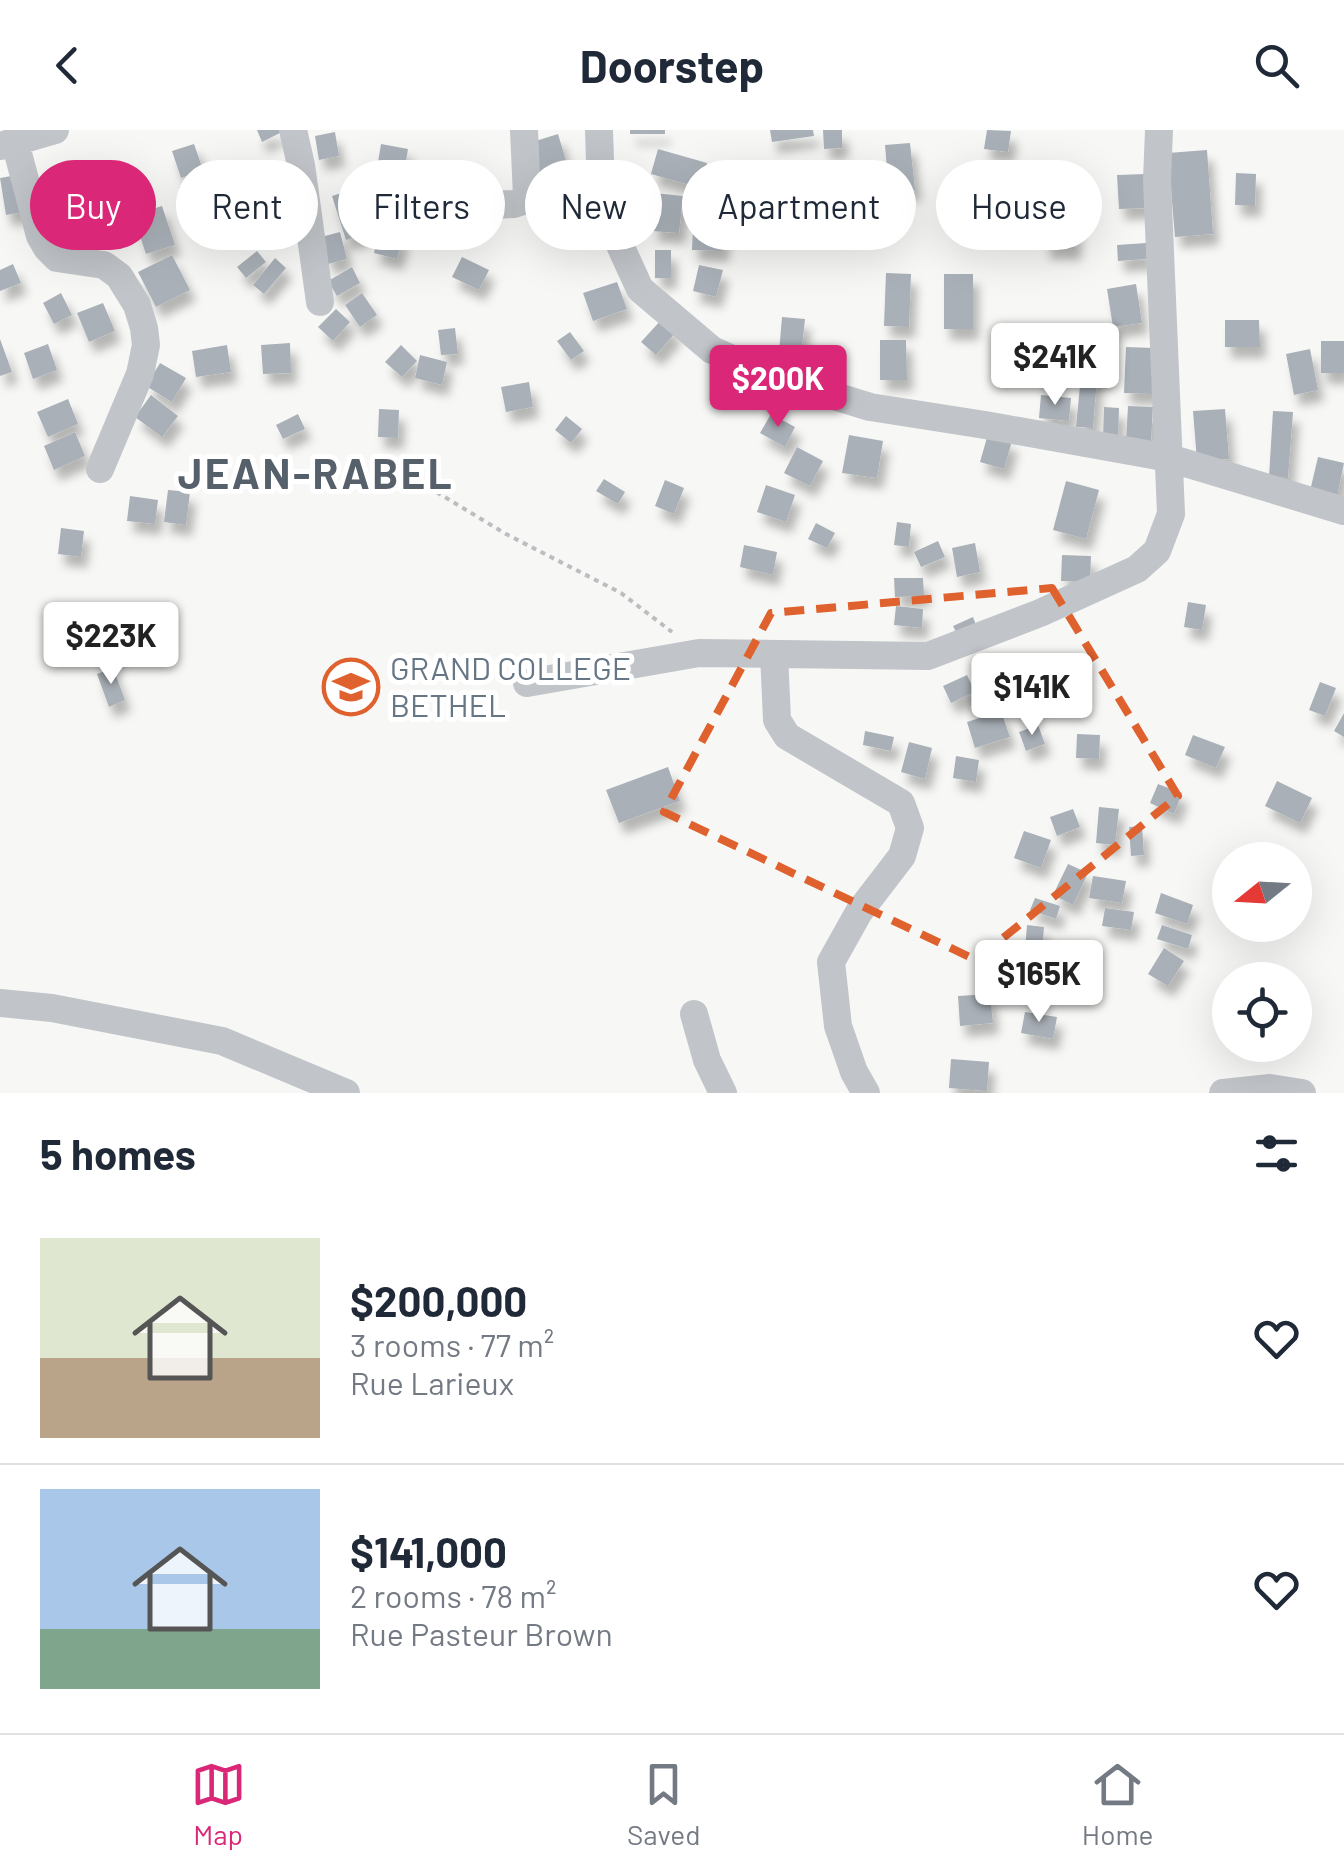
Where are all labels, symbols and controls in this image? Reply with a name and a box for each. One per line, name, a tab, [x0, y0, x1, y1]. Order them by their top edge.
icon: back	[40, 38, 95, 93]
text: Doorstep	[580, 38, 764, 92]
icon: search	[1249, 38, 1304, 93]
chip: Buy	[30, 160, 156, 250]
chip: Rent	[176, 160, 318, 250]
chip: Filters	[338, 160, 505, 250]
chip: New	[525, 160, 662, 250]
chip: Apartment	[682, 160, 916, 250]
chip: House	[936, 160, 1102, 250]
pin: $241K	[985, 323, 1125, 408]
text: $241K	[1013, 336, 1097, 374]
pin: $200K	[708, 345, 848, 430]
text: $200K	[732, 358, 824, 396]
district label: JEAN-RABEL	[178, 447, 454, 497]
pin: $223K	[41, 602, 181, 687]
text: $223K	[65, 615, 157, 653]
place label: GRAND COLLEGE BETHEL	[390, 648, 631, 723]
pin: $141K	[962, 653, 1102, 738]
school or university icon: GRAND COLLEGE BETHEL	[321, 657, 381, 717]
text: $141K	[993, 666, 1071, 704]
north arrow	[1212, 842, 1312, 942]
map controls	[1212, 842, 1312, 1062]
pin: $165K	[969, 940, 1109, 1025]
text: $165K	[997, 953, 1081, 991]
button: locate	[1212, 962, 1312, 1062]
icon: filters	[1249, 1126, 1304, 1181]
text: 5 homes	[40, 1128, 196, 1178]
text: $200,000	[350, 1275, 527, 1325]
icon: home	[120, 1278, 240, 1398]
icon: heart	[1249, 1311, 1304, 1366]
text: 3 rooms · 77 m²	[350, 1325, 554, 1363]
text: Rue Larieux	[350, 1363, 514, 1401]
text: $141,000	[350, 1526, 507, 1576]
icon: home	[120, 1529, 240, 1649]
icon: heart	[1249, 1562, 1304, 1617]
text: 2 rooms · 78 m²	[350, 1576, 556, 1614]
text: Rue Pasteur Brown	[350, 1614, 613, 1652]
tab: Map	[191, 1757, 246, 1851]
tab: Saved	[627, 1757, 701, 1851]
tab: Home	[1082, 1757, 1153, 1851]

